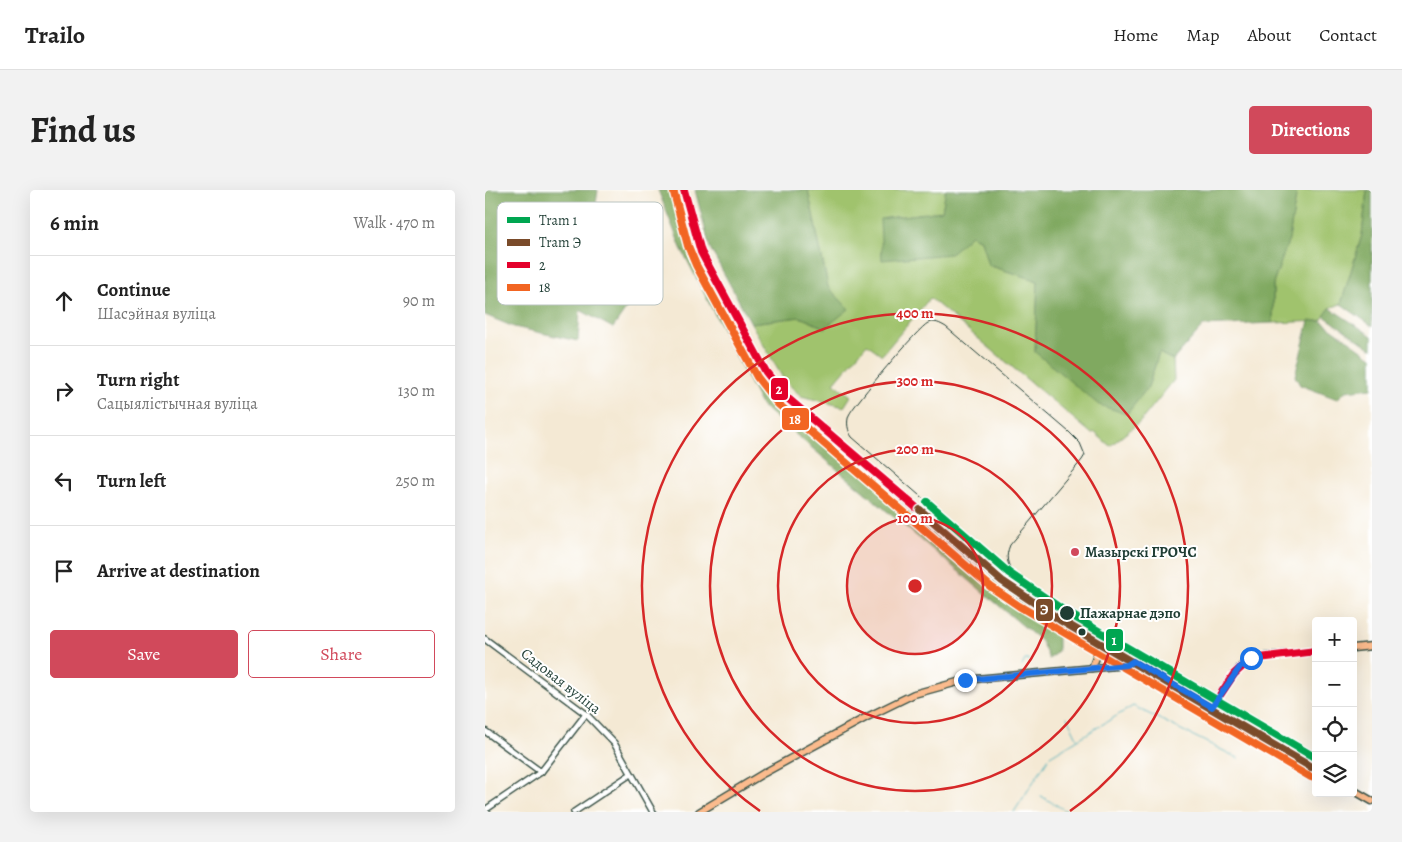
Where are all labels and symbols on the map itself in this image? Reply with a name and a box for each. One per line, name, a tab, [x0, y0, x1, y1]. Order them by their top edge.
legend	[497, 202, 663, 305]
text: Tram 1	[539, 211, 577, 230]
text: Tram Э	[539, 233, 581, 252]
text: 2	[539, 256, 546, 275]
text: 18	[539, 278, 551, 297]
text: 400 m	[896, 303, 934, 323]
text: 300 m	[897, 371, 934, 391]
line badge: 2	[770, 377, 789, 401]
text: 2	[776, 380, 783, 399]
line badge: 18	[781, 407, 810, 431]
text: 18	[789, 410, 801, 429]
text: 200 m	[896, 439, 934, 459]
text: 100 m	[897, 508, 933, 528]
place label: Мазырскі ГРОЧС	[1085, 542, 1197, 562]
marker: Мазырскі ГРОЧС	[1069, 546, 1081, 558]
centre of rings	[906, 577, 924, 595]
line badge: Э	[1035, 598, 1054, 622]
text: Э	[1040, 600, 1049, 619]
place label: Пажарнае дэпо	[1080, 603, 1181, 623]
marker: Пажарнае дэпо	[1058, 604, 1076, 622]
unlabelled marker	[1077, 627, 1087, 637]
line badge: 1	[1105, 628, 1124, 652]
text: 1	[1111, 631, 1117, 650]
street label: Садовая вуліца	[517, 643, 605, 719]
route start	[1240, 647, 1263, 670]
route end	[954, 669, 977, 692]

